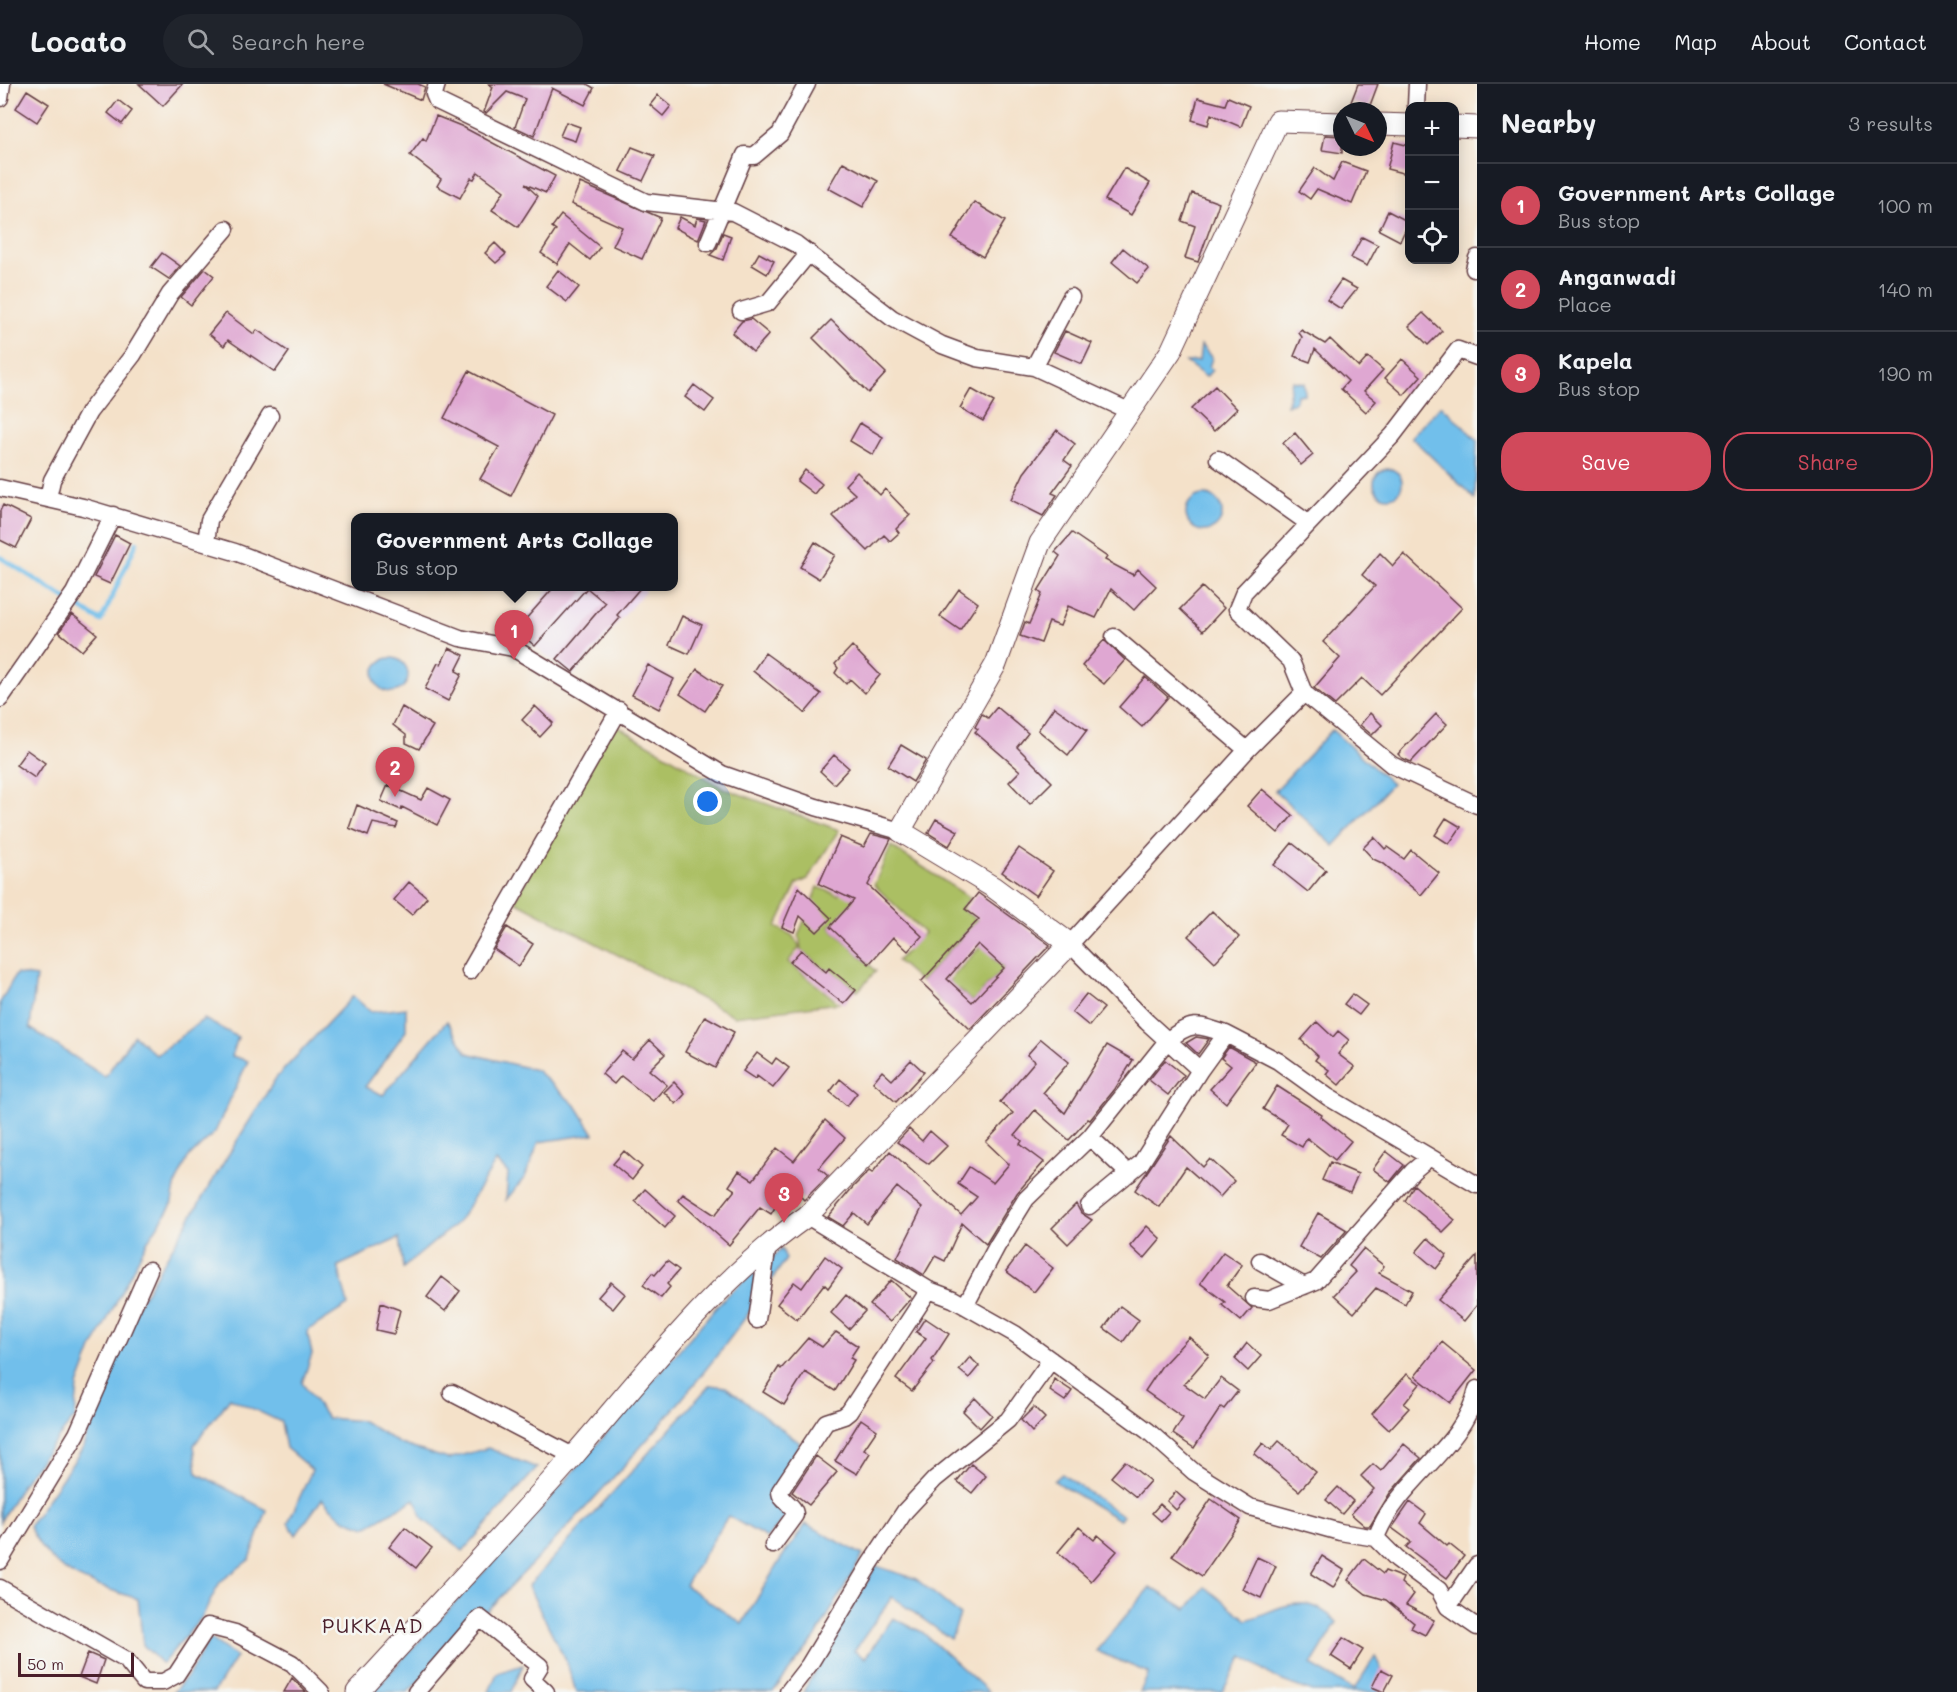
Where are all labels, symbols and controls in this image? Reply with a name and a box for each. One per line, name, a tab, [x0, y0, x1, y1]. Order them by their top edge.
search box	[163, 14, 583, 68]
text: Locato	[30, 23, 127, 59]
icon: search	[184, 25, 217, 58]
text: Search here	[232, 27, 365, 56]
text: Home	[1584, 28, 1641, 55]
text: Map	[1674, 28, 1717, 55]
text: About	[1750, 28, 1811, 55]
text: Contact	[1844, 28, 1927, 55]
north arrow	[1333, 102, 1387, 156]
map controls	[1405, 102, 1459, 264]
button: +	[1405, 102, 1459, 156]
text: Nearby	[1501, 106, 1596, 140]
text: 3 results	[1848, 110, 1933, 136]
button: −	[1405, 156, 1459, 210]
text: Government Arts Collage	[1558, 178, 1835, 207]
text: 1	[1516, 192, 1525, 218]
text: 100 m	[1877, 192, 1933, 218]
text: Bus stop	[1558, 207, 1640, 233]
button: locate	[1405, 210, 1459, 264]
text: Anganwadi	[1558, 262, 1677, 291]
text: 2	[1515, 276, 1526, 302]
text: 140 m	[1878, 276, 1933, 302]
text: Place	[1558, 291, 1612, 317]
text: Kapela	[1558, 346, 1632, 375]
text: 3	[1515, 360, 1527, 386]
text: 190 m	[1878, 360, 1933, 386]
text: Bus stop	[1558, 375, 1640, 401]
button: Save	[1501, 432, 1711, 491]
button: Share	[1723, 432, 1933, 491]
popup	[351, 513, 678, 591]
text: Government Arts Collage	[376, 525, 653, 554]
text: Bus stop	[376, 554, 458, 580]
pin: 1	[494, 610, 534, 660]
pin: 2	[376, 748, 414, 797]
your location	[693, 787, 722, 816]
pin: 3	[764, 1174, 804, 1223]
district label: PUKKAAD	[322, 1612, 424, 1638]
scale bar	[18, 1650, 134, 1678]
text: 50 m	[27, 1653, 64, 1674]

